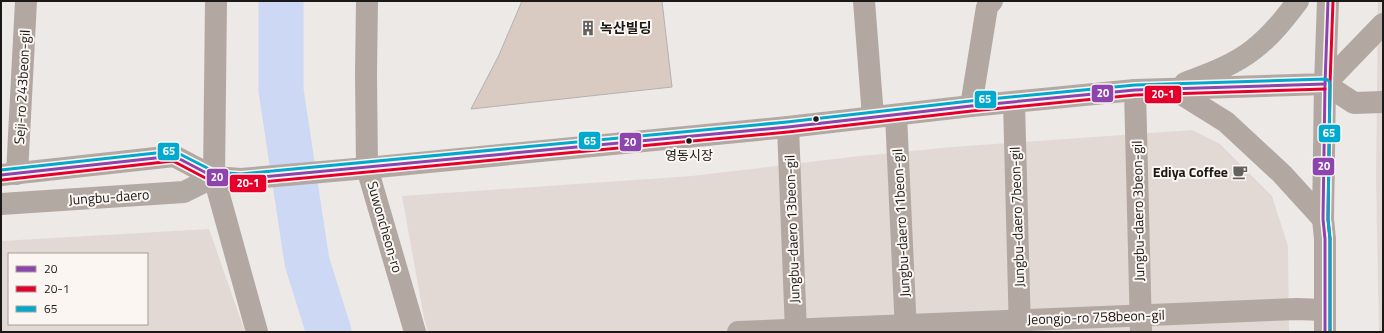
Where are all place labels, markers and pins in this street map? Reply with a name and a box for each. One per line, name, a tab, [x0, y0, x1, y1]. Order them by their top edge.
place label: 녹산빌딩	[600, 17, 652, 38]
building icon: 녹산빌딩	[579, 19, 597, 37]
unlabelled marker	[811, 114, 821, 124]
marker: 영동시장	[684, 136, 694, 146]
place label: 영동시장	[665, 145, 713, 165]
place label: Ediya Coffee	[1153, 161, 1228, 182]
cafe icon: Ediya Coffee	[1231, 163, 1249, 181]

